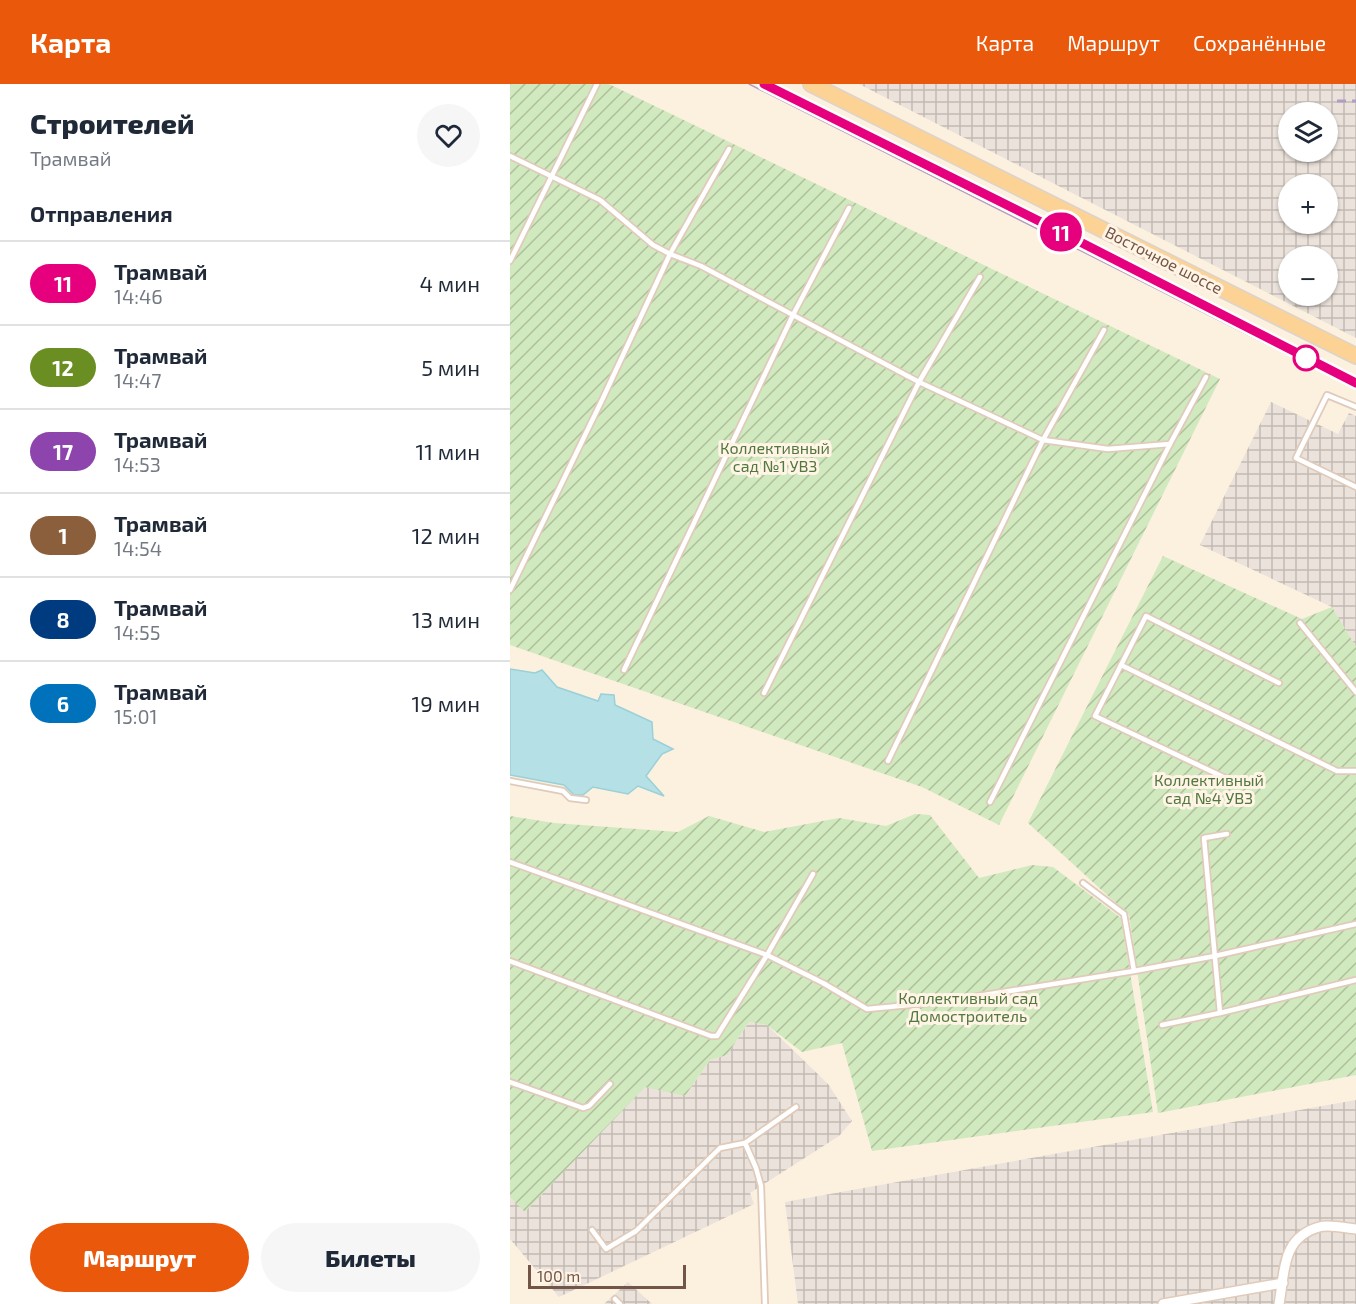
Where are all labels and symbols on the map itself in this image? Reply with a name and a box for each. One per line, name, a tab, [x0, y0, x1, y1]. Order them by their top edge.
line badge: 11	[1034, 212, 1088, 252]
street label: Восточное шоссе	[1102, 222, 1226, 297]
unlabelled marker	[1293, 345, 1319, 371]
park label: Коллективный сад №1 УВЗ	[720, 438, 830, 475]
park label: Коллективный сад №4 УВЗ	[1154, 770, 1264, 807]
park label: Коллективный сад Домостроитель	[898, 988, 1038, 1025]
scale bar	[528, 1262, 686, 1290]

